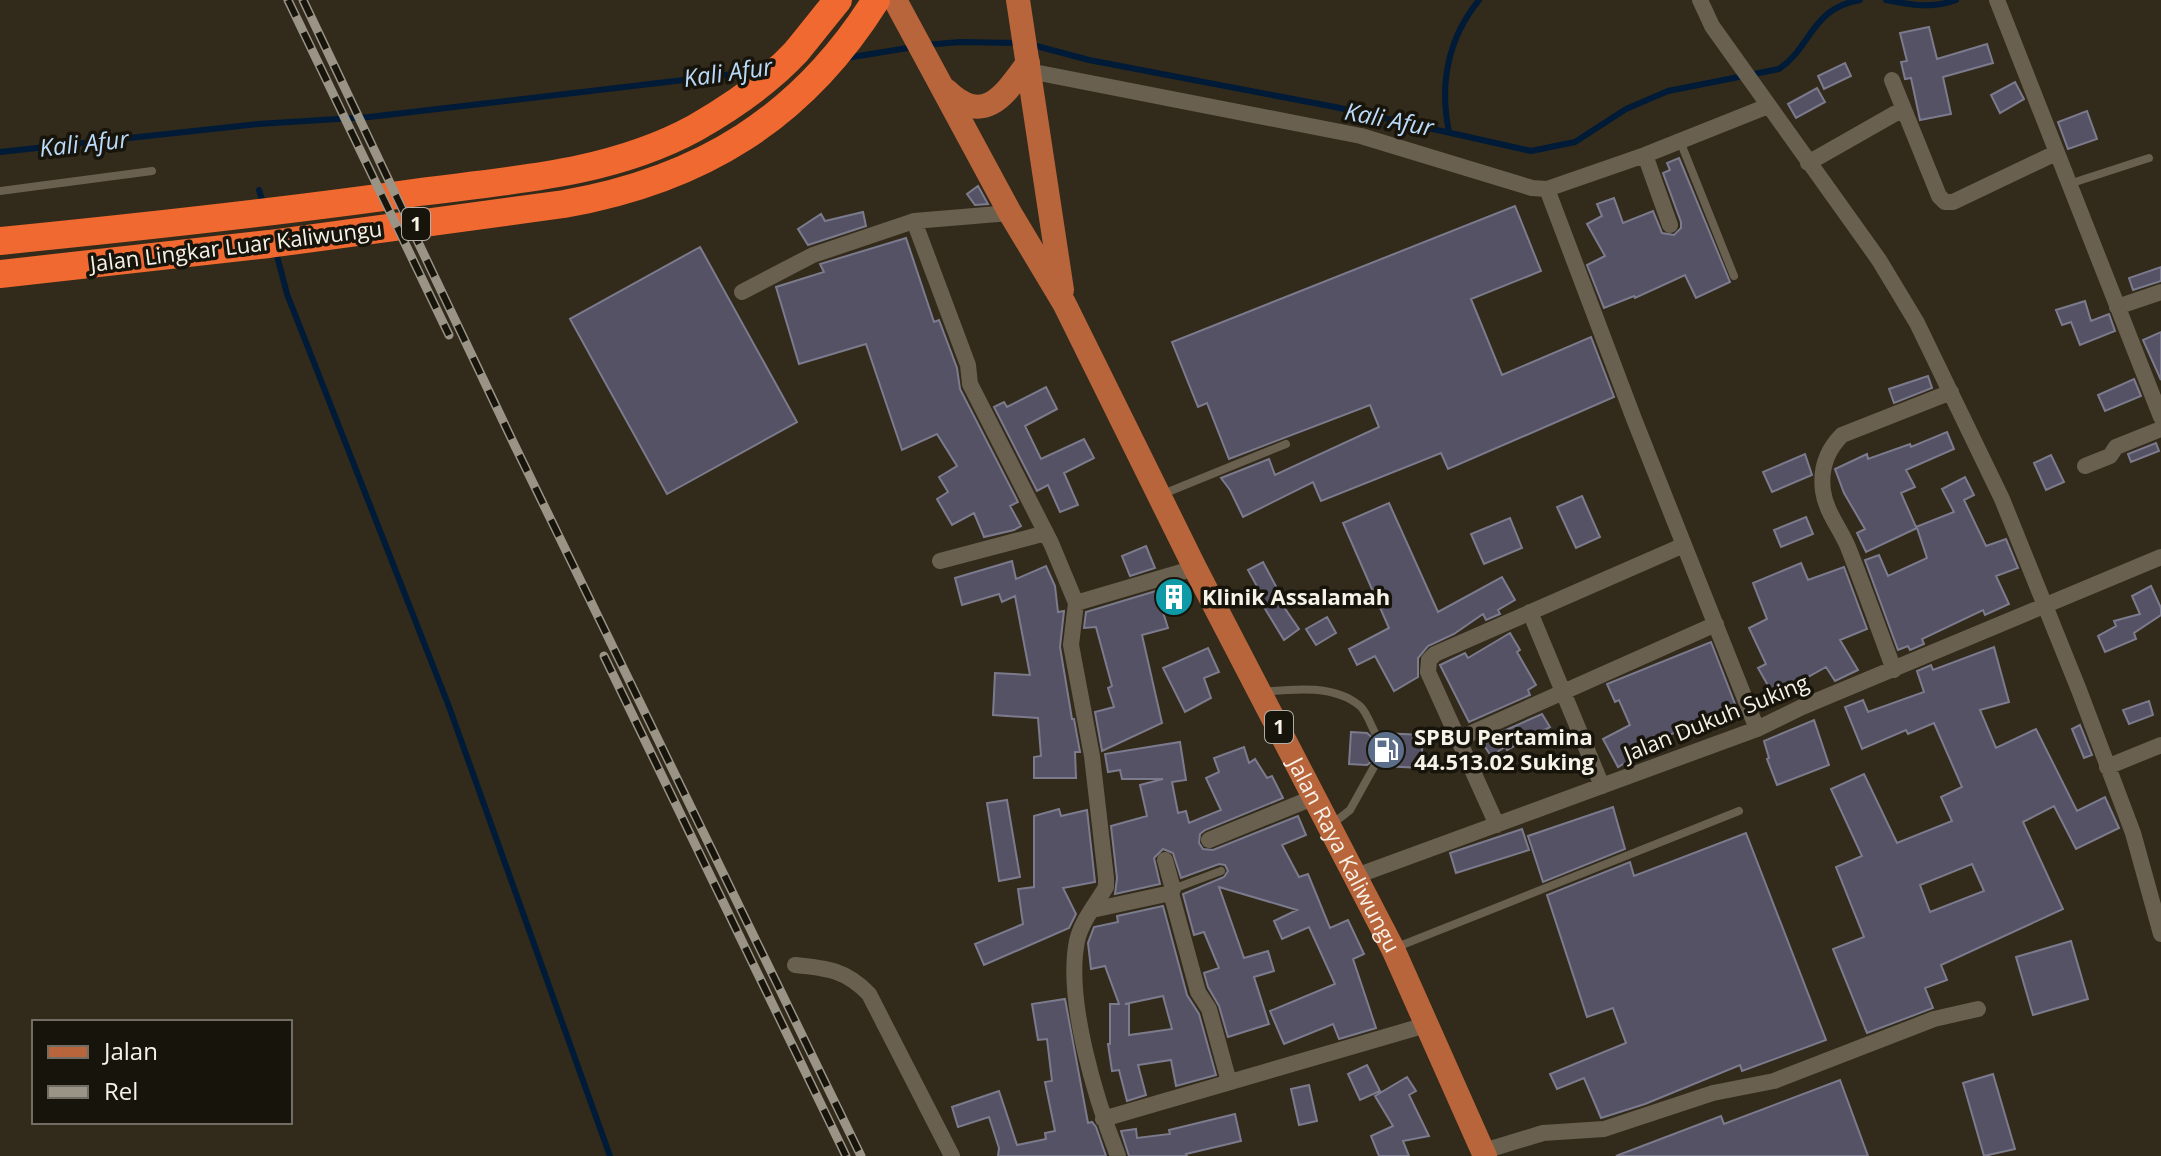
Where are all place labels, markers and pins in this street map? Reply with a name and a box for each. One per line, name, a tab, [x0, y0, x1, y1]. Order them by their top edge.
building icon: Klinik Assalamah	[1153, 576, 1195, 618]
place label: Klinik Assalamah	[1202, 581, 1390, 611]
place label: SPBU Pertamina 44.513.02 Suking	[1414, 721, 1595, 776]
fuel station icon: SPBU Pertamina 44.513.02 Suking	[1365, 729, 1407, 771]

